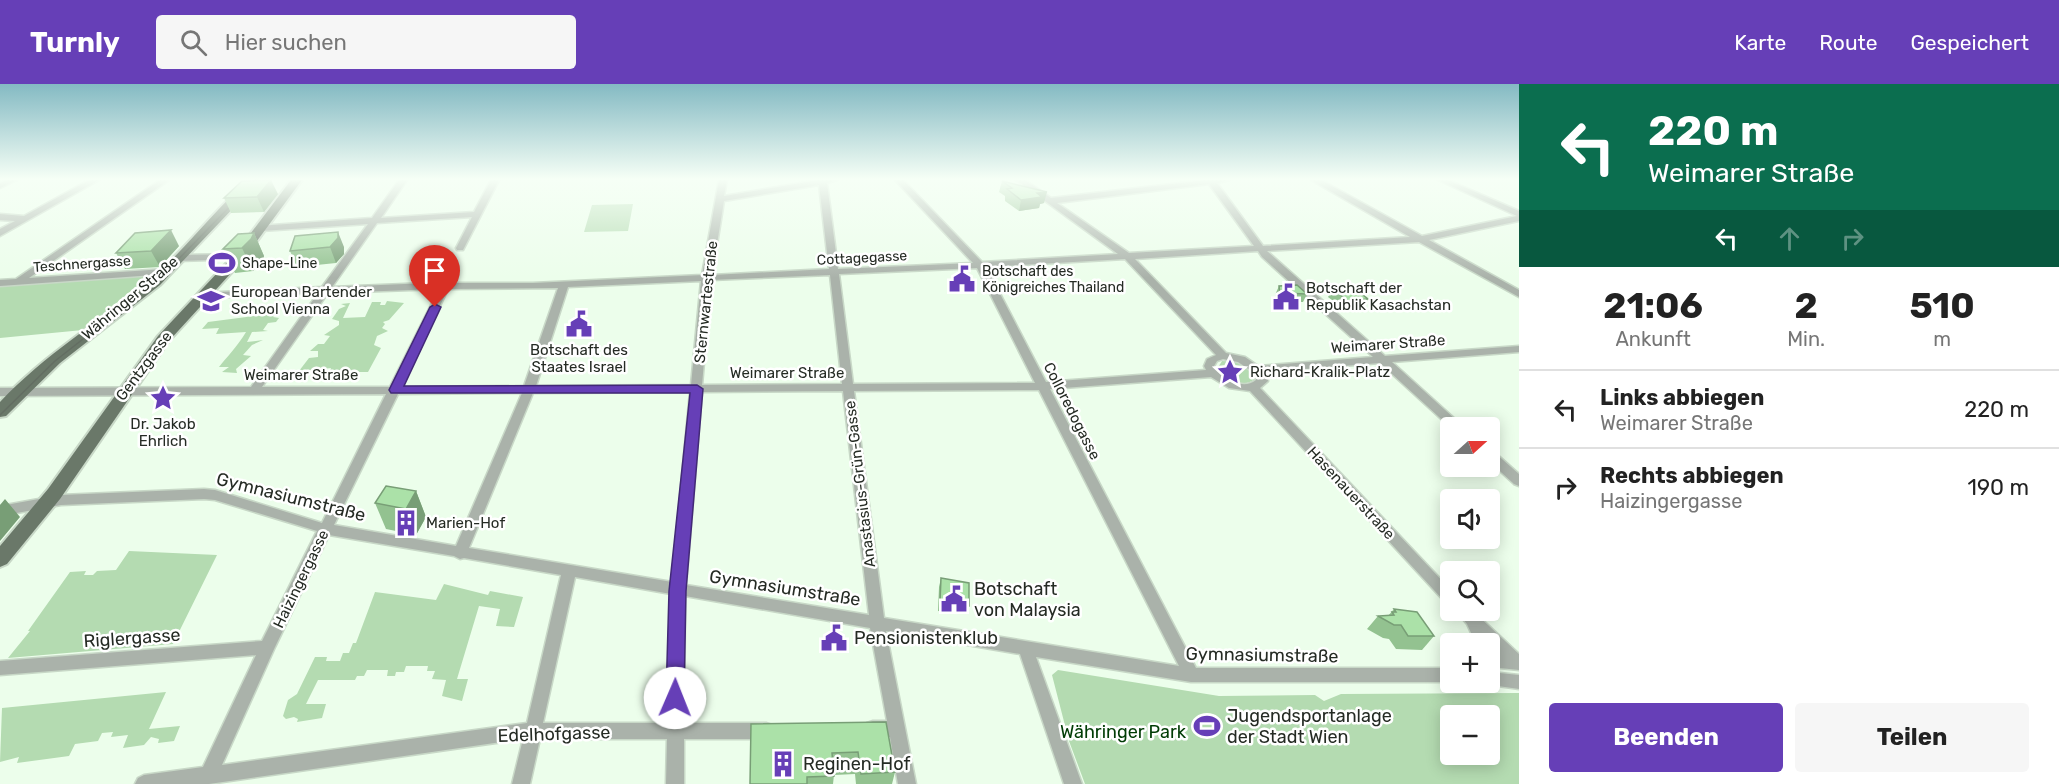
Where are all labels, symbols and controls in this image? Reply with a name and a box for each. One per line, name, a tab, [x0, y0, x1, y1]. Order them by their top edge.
search box	[156, 15, 576, 69]
text: Turnly	[30, 26, 120, 59]
icon: search	[177, 26, 210, 59]
text: Hier suchen	[225, 29, 347, 56]
text: Karte	[1734, 30, 1786, 55]
text: Route	[1819, 30, 1878, 55]
text: Gespeichert	[1911, 30, 2029, 55]
text: 220 m	[1648, 106, 1779, 156]
icon: left	[1549, 108, 1627, 186]
text: Weimarer Straße	[1648, 157, 1854, 189]
icon: left	[1710, 222, 1743, 255]
icon: ahead	[1773, 222, 1806, 255]
icon: right	[1836, 222, 1869, 255]
street label: Sternwartestraße	[691, 240, 721, 364]
pin	[409, 245, 460, 307]
street label: Cottagegasse	[816, 247, 908, 269]
sports icon: Shape-Line	[207, 248, 237, 278]
street label: Teschnergasse	[33, 252, 131, 276]
street label: Währinger Straße	[78, 252, 182, 344]
icon: arrive	[418, 254, 451, 287]
place label: Shape-Line	[242, 255, 318, 272]
place label: Botschaft des Königreiches Thailand	[982, 263, 1124, 296]
public building icon: Botschaft des Königreiches Thailand	[947, 264, 977, 294]
place label: Botschaft der Republik Kasachstan	[1306, 279, 1451, 314]
public building icon: Botschaft der Republik Kasachstan	[1271, 282, 1301, 312]
place label: European Bartender School Vienna	[231, 283, 372, 318]
text: 21:06	[1603, 284, 1703, 327]
text: 2	[1794, 284, 1818, 327]
text: 510	[1909, 284, 1975, 327]
school or university icon: European Bartender School Vienna	[196, 286, 226, 316]
public building icon: Botschaft des Staates Israel	[564, 309, 594, 339]
text: Ankunft	[1615, 327, 1691, 351]
text: Min.	[1787, 327, 1825, 351]
text: m	[1933, 327, 1951, 351]
street label: Gentzgasse	[112, 328, 176, 404]
street label: Weimarer Straße	[1330, 331, 1446, 357]
place label: Botschaft des Staates Israel	[530, 341, 628, 376]
place icon: Richard-Kralik-Platz	[1215, 357, 1245, 387]
street label: Colloredogasse	[1040, 359, 1104, 463]
place label: Richard-Kralik-Platz	[1250, 363, 1391, 381]
street label: Weimarer Straße	[730, 364, 844, 382]
street label: Weimarer Straße	[244, 366, 358, 384]
place icon: Dr. Jakob Ehrlich	[148, 383, 178, 413]
text: Links abbiegen	[1600, 384, 1764, 411]
icon: left	[1549, 393, 1582, 426]
text: 220 m	[1964, 396, 2029, 423]
street label: Anastasius-Grün-Gasse	[841, 400, 879, 568]
text: Weimarer Straße	[1600, 411, 1753, 435]
place label: Dr. Jakob Ehrlich	[130, 415, 196, 450]
north arrow	[1440, 417, 1500, 477]
map controls	[1440, 417, 1500, 765]
street label: Hasenauerstraße	[1303, 443, 1399, 543]
text: Rechts abbiegen	[1600, 462, 1784, 489]
street label: Gymnasiumstraße	[214, 468, 368, 526]
icon: right	[1549, 471, 1582, 504]
text: 190 m	[1968, 474, 2029, 501]
button: sound	[1440, 489, 1500, 549]
text: Haizingergasse	[1600, 489, 1742, 513]
building icon: Marien-Hof	[391, 508, 421, 538]
place label: Marien-Hof	[426, 514, 505, 532]
street label: Haizingergasse	[269, 527, 333, 631]
button: search	[1440, 561, 1500, 621]
street label: Gymnasiumstraße	[708, 565, 862, 611]
place label: Botschaft von Malaysia	[974, 578, 1081, 621]
public building icon: Botschaft von Malaysia	[939, 584, 969, 614]
public building icon: Pensionistenklub	[819, 623, 849, 653]
street label: Riglergasse	[83, 624, 181, 652]
place label: Pensionistenklub	[854, 627, 998, 649]
button: +	[1440, 633, 1500, 693]
street label: Gymnasiumstraße	[1185, 643, 1339, 667]
position arrow	[643, 666, 707, 730]
button: Beenden	[1549, 703, 1783, 772]
button: Teilen	[1795, 703, 2029, 772]
place label: Jugendsportanlage der Stadt Wien	[1227, 705, 1392, 748]
button: −	[1440, 705, 1500, 765]
sports icon: Jugendsportanlage der Stadt Wien	[1192, 711, 1222, 741]
street label: Edelhofgasse	[497, 721, 611, 747]
park label: Währinger Park	[1060, 721, 1187, 743]
building icon: Reginen-Hof	[768, 749, 798, 779]
place label: Reginen-Hof	[803, 753, 910, 775]

